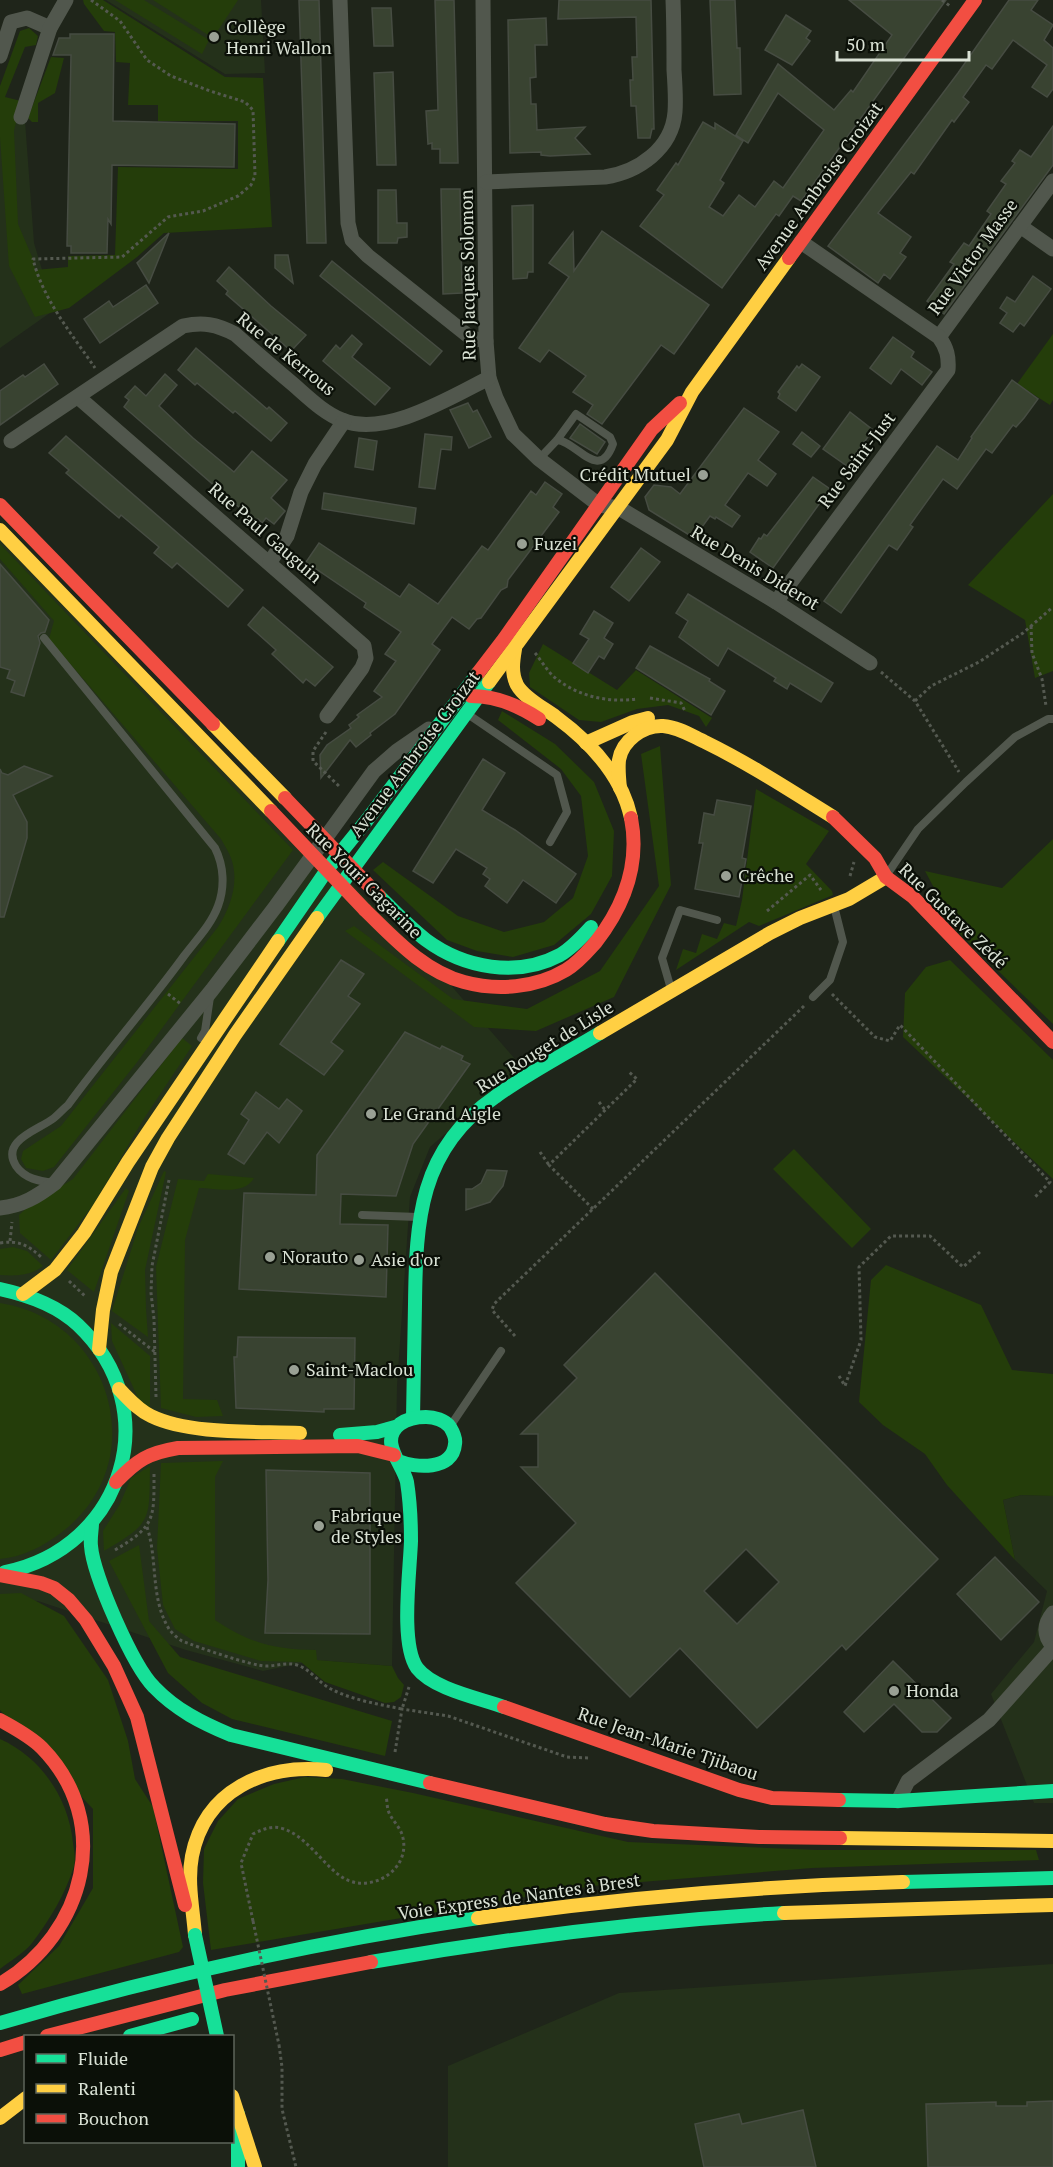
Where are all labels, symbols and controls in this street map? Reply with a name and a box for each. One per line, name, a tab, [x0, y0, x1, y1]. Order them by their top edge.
place label: Collège Henri Wallon	[226, 14, 332, 59]
scale bar	[837, 24, 969, 62]
marker: Collège Henri Wallon	[207, 30, 221, 44]
text: 50 m	[846, 32, 886, 56]
street label: Avenue Ambroise Croizat	[749, 96, 888, 274]
street label: Rue Jacques Solomon	[454, 189, 480, 361]
street label: Rue Victor Masse	[922, 194, 1022, 319]
street label: Rue de Kerrous	[232, 306, 341, 400]
street label: Rue Saint-Just	[812, 406, 900, 512]
place label: Crédit Mutuel	[580, 462, 691, 486]
marker: Crédit Mutuel	[696, 468, 710, 482]
street label: Rue Paul Gauguin	[204, 476, 328, 588]
street label: Rue Denis Diderot	[687, 519, 824, 615]
place label: Fuzei	[534, 531, 577, 555]
marker: Fuzei	[515, 537, 529, 551]
street label: Avenue Ambroise Croizat	[344, 665, 485, 842]
street label: Rue Youri Gagarine	[302, 817, 428, 943]
street label: Rue Gustave Zédé	[894, 857, 1013, 973]
place label: Crêche	[738, 863, 794, 887]
marker: Crêche	[719, 869, 733, 883]
street label: Rue Rouget de Lisle	[471, 994, 617, 1098]
place label: Le Grand Aigle	[383, 1101, 501, 1125]
marker: Le Grand Aigle	[364, 1107, 378, 1121]
place label: Norauto	[282, 1244, 348, 1268]
place label: Asie d'or	[371, 1247, 440, 1271]
marker: Norauto	[263, 1250, 277, 1264]
marker: Asie d'or	[352, 1253, 366, 1267]
place label: Saint-Maclou	[306, 1357, 413, 1381]
marker: Saint-Maclou	[287, 1363, 301, 1377]
place label: Fabrique de Styles	[331, 1503, 402, 1548]
marker: Fabrique de Styles	[312, 1519, 326, 1533]
place label: Honda	[906, 1678, 959, 1702]
marker: Honda	[887, 1684, 901, 1698]
street label: Rue Jean-Marie Tjibaou	[575, 1701, 762, 1785]
street label: Voie Express de Nantes à Brest	[396, 1867, 642, 1925]
legend	[24, 2035, 234, 2143]
text: Fluide	[78, 2046, 128, 2070]
text: Ralenti	[78, 2076, 136, 2100]
text: Bouchon	[78, 2106, 149, 2130]

